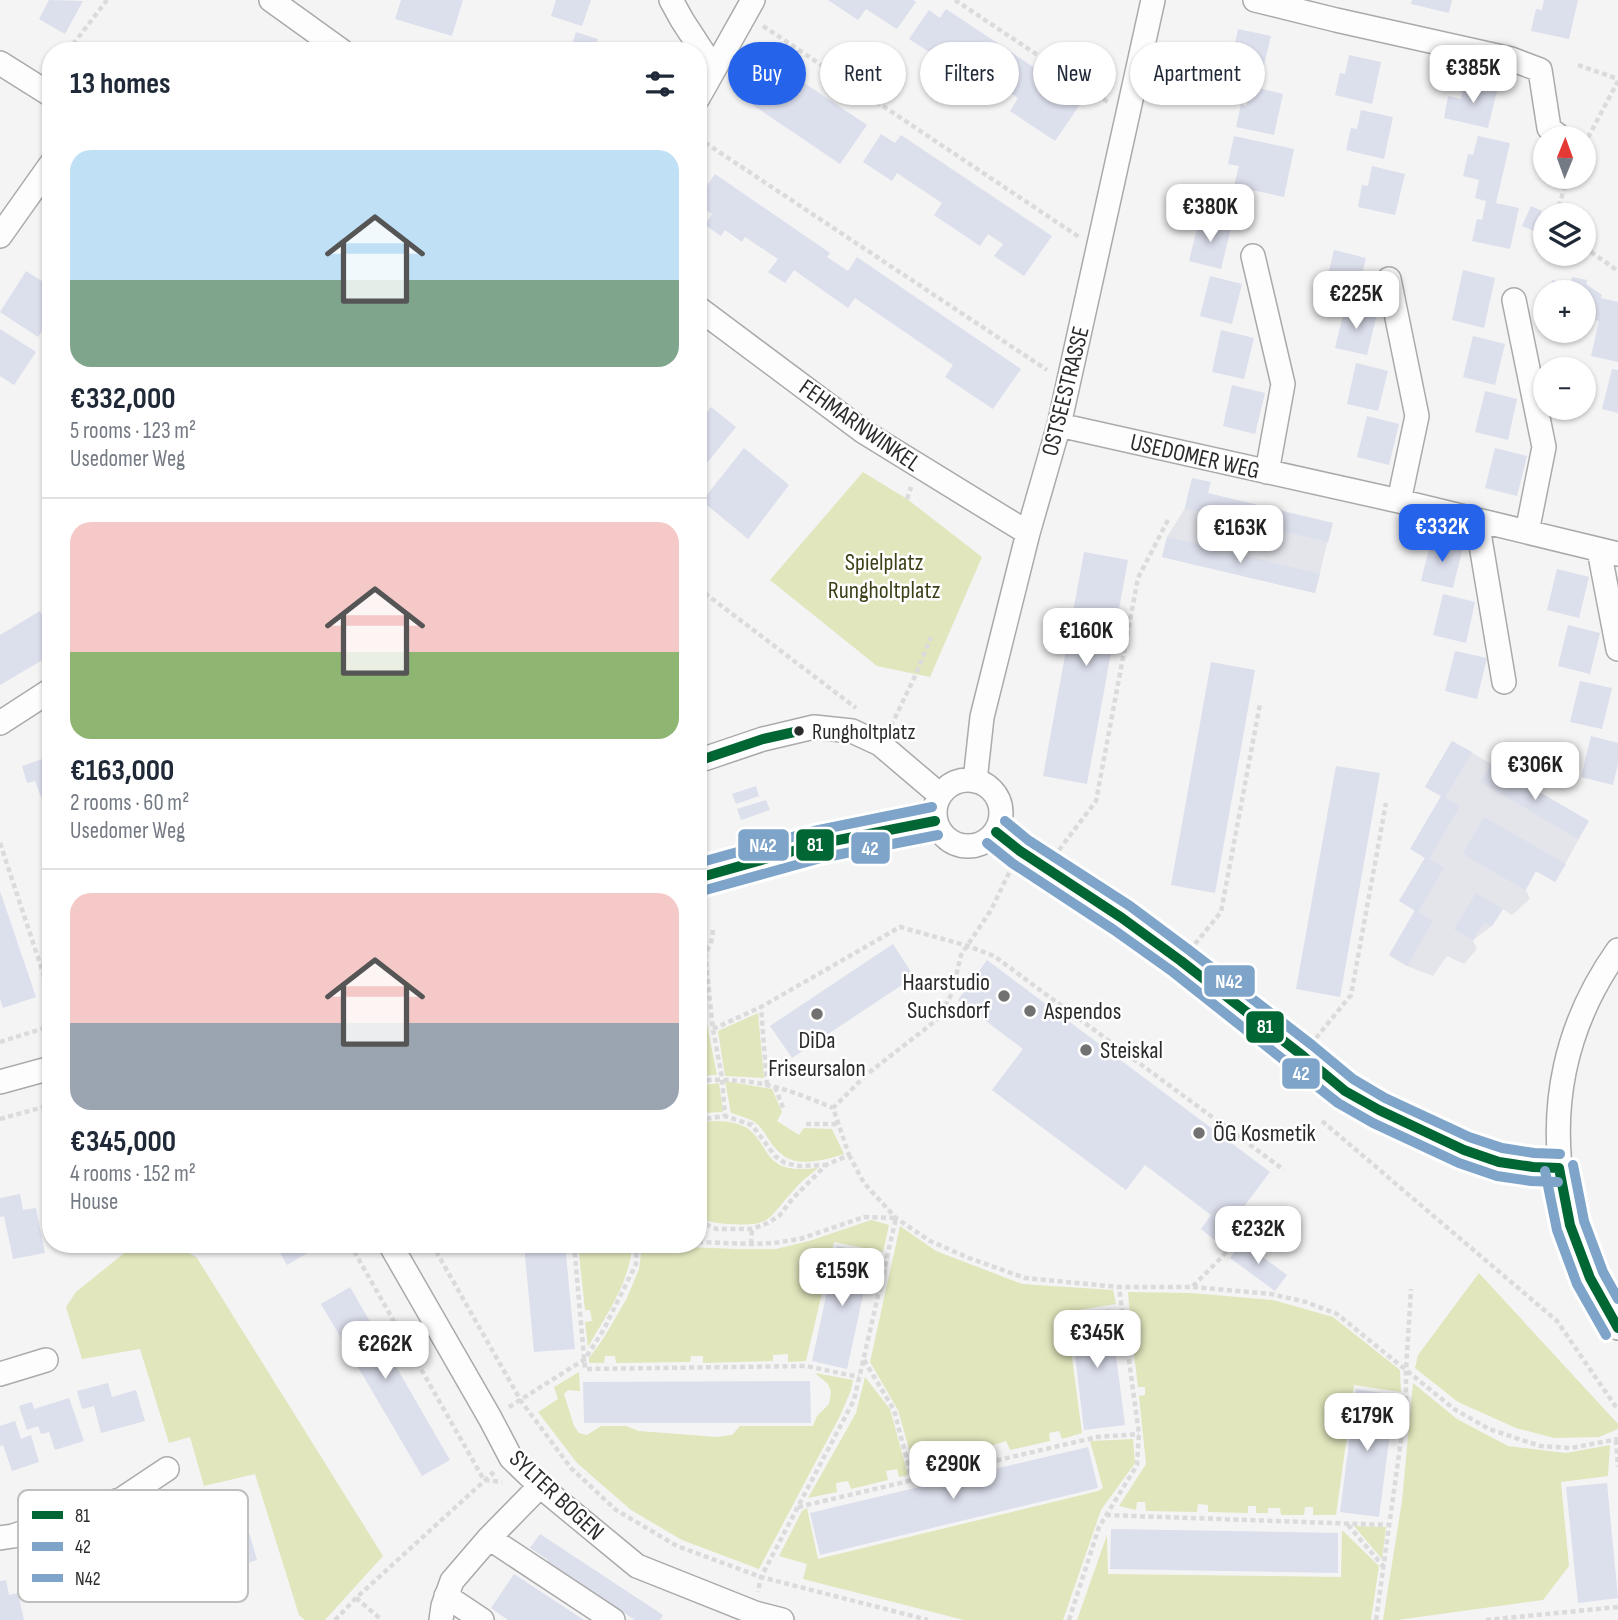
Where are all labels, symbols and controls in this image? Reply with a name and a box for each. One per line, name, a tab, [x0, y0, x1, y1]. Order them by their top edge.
chip: Buy	[728, 42, 806, 105]
chip: Rent	[820, 42, 906, 105]
chip: Filters	[920, 42, 1019, 105]
chip: New	[1033, 42, 1116, 105]
chip: Apartment	[1130, 42, 1265, 105]
pin: €385K	[1424, 46, 1522, 105]
text: €385K	[1446, 54, 1500, 82]
icon: filters	[641, 65, 679, 103]
text: 13 homes	[70, 66, 171, 102]
north arrow	[1533, 126, 1596, 189]
map controls	[1533, 126, 1596, 420]
pin: €380K	[1161, 184, 1259, 244]
text: €380K	[1182, 193, 1238, 221]
icon: home	[312, 196, 438, 322]
button: layers	[1533, 203, 1596, 266]
pin: €225K	[1307, 272, 1405, 331]
text: €225K	[1329, 280, 1383, 308]
button: +	[1533, 280, 1596, 343]
street label: OSTSEESTRASSE	[1035, 323, 1096, 459]
button: −	[1533, 357, 1596, 420]
street label: FEHMARNWINKEL	[793, 373, 926, 478]
text: €332,000	[70, 381, 175, 417]
text: 5 rooms · 123 m²	[70, 417, 196, 445]
street label: USEDOMER WEG	[1127, 428, 1262, 485]
text: Usedomer Weg	[70, 445, 185, 473]
pin: €332K	[1393, 504, 1491, 564]
pin: €163K	[1191, 505, 1289, 565]
text: €332K	[1415, 513, 1469, 541]
text: €163K	[1213, 514, 1267, 542]
park label: Spielplatz Rungholtplatz	[828, 548, 941, 605]
icon: home	[312, 568, 438, 694]
pin: €160K	[1037, 608, 1135, 668]
text: €160K	[1059, 617, 1113, 645]
place label: Rungholtplatz	[812, 719, 915, 746]
marker: Rungholtplatz	[792, 724, 806, 738]
pin: €306K	[1486, 742, 1584, 802]
text: €306K	[1507, 751, 1563, 779]
text: €163,000	[70, 753, 174, 789]
text: 2 rooms · 60 m²	[70, 789, 189, 817]
text: Usedomer Weg	[70, 817, 185, 845]
line badge: N42	[737, 828, 790, 862]
line badge: 81	[795, 828, 835, 862]
line badge: 42	[850, 831, 891, 865]
text: 81	[807, 834, 824, 857]
text: N42	[749, 835, 777, 858]
text: 42	[861, 838, 879, 861]
icon: home	[312, 939, 438, 1065]
line badge: N42	[1203, 964, 1256, 998]
place label: Haarstudio Suchsdorf	[902, 968, 991, 1025]
text: N42	[1215, 971, 1243, 994]
marker: Haarstudio Suchsdorf	[996, 988, 1012, 1004]
place label: Aspendos	[1043, 997, 1121, 1026]
marker: Aspendos	[1022, 1003, 1038, 1019]
marker: DiDa Friseursalon	[809, 1006, 825, 1022]
line badge: 81	[1245, 1010, 1285, 1044]
text: 81	[1257, 1016, 1274, 1039]
place label: DiDa Friseursalon	[768, 1026, 866, 1083]
place label: Steiskal	[1100, 1036, 1163, 1065]
marker: Steiskal	[1078, 1042, 1094, 1058]
line badge: 42	[1281, 1057, 1321, 1090]
text: 42	[1292, 1063, 1310, 1086]
place label: ÖG Kosmetik	[1213, 1119, 1316, 1148]
text: €345,000	[70, 1124, 176, 1160]
marker: ÖG Kosmetik	[1191, 1125, 1207, 1141]
text: 4 rooms · 152 m²	[70, 1160, 196, 1188]
text: House	[70, 1188, 118, 1216]
pin: €232K	[1209, 1206, 1307, 1266]
text: €232K	[1231, 1215, 1285, 1243]
pin: €159K	[793, 1248, 891, 1308]
text: €159K	[815, 1257, 869, 1285]
pin: €345K	[1048, 1310, 1146, 1370]
text: €345K	[1070, 1319, 1124, 1347]
pin: €262K	[336, 1322, 434, 1381]
text: €262K	[358, 1330, 412, 1358]
pin: €179K	[1318, 1394, 1416, 1453]
text: €179K	[1340, 1402, 1394, 1430]
pin: €290K	[904, 1442, 1002, 1501]
street label: SYLTER BOGEN	[503, 1444, 610, 1546]
text: €290K	[925, 1450, 981, 1478]
legend	[18, 1490, 248, 1602]
text: 81	[75, 1505, 90, 1528]
text: 42	[75, 1536, 91, 1559]
text: N42	[75, 1568, 101, 1591]

